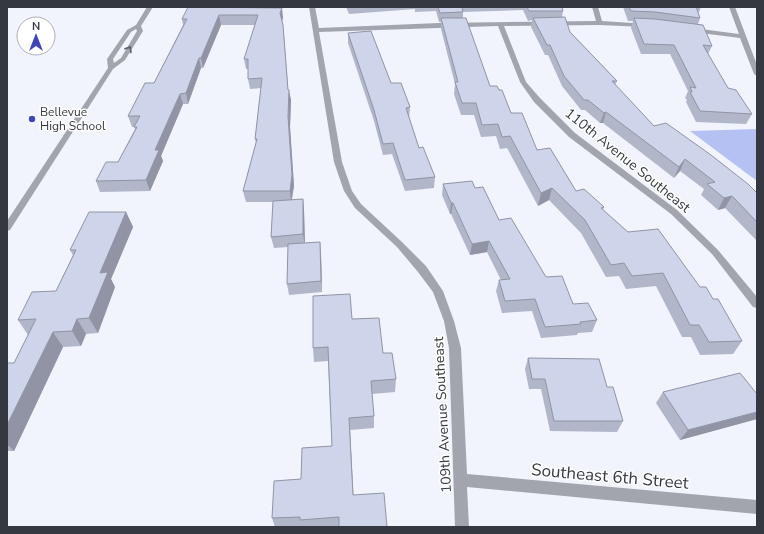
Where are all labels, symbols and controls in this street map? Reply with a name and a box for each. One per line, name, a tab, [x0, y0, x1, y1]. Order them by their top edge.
north arrow	[16, 16, 56, 56]
text: N	[32, 19, 40, 34]
one-way arrow	[124, 46, 132, 53]
place label: Bellevue High School	[40, 104, 106, 134]
street label: 110th Avenue Southeast	[561, 104, 695, 217]
marker: Bellevue High School	[27, 114, 37, 124]
street label: 109th Avenue Southeast	[429, 336, 456, 494]
street label: Southeast 6th Street	[530, 458, 691, 495]

